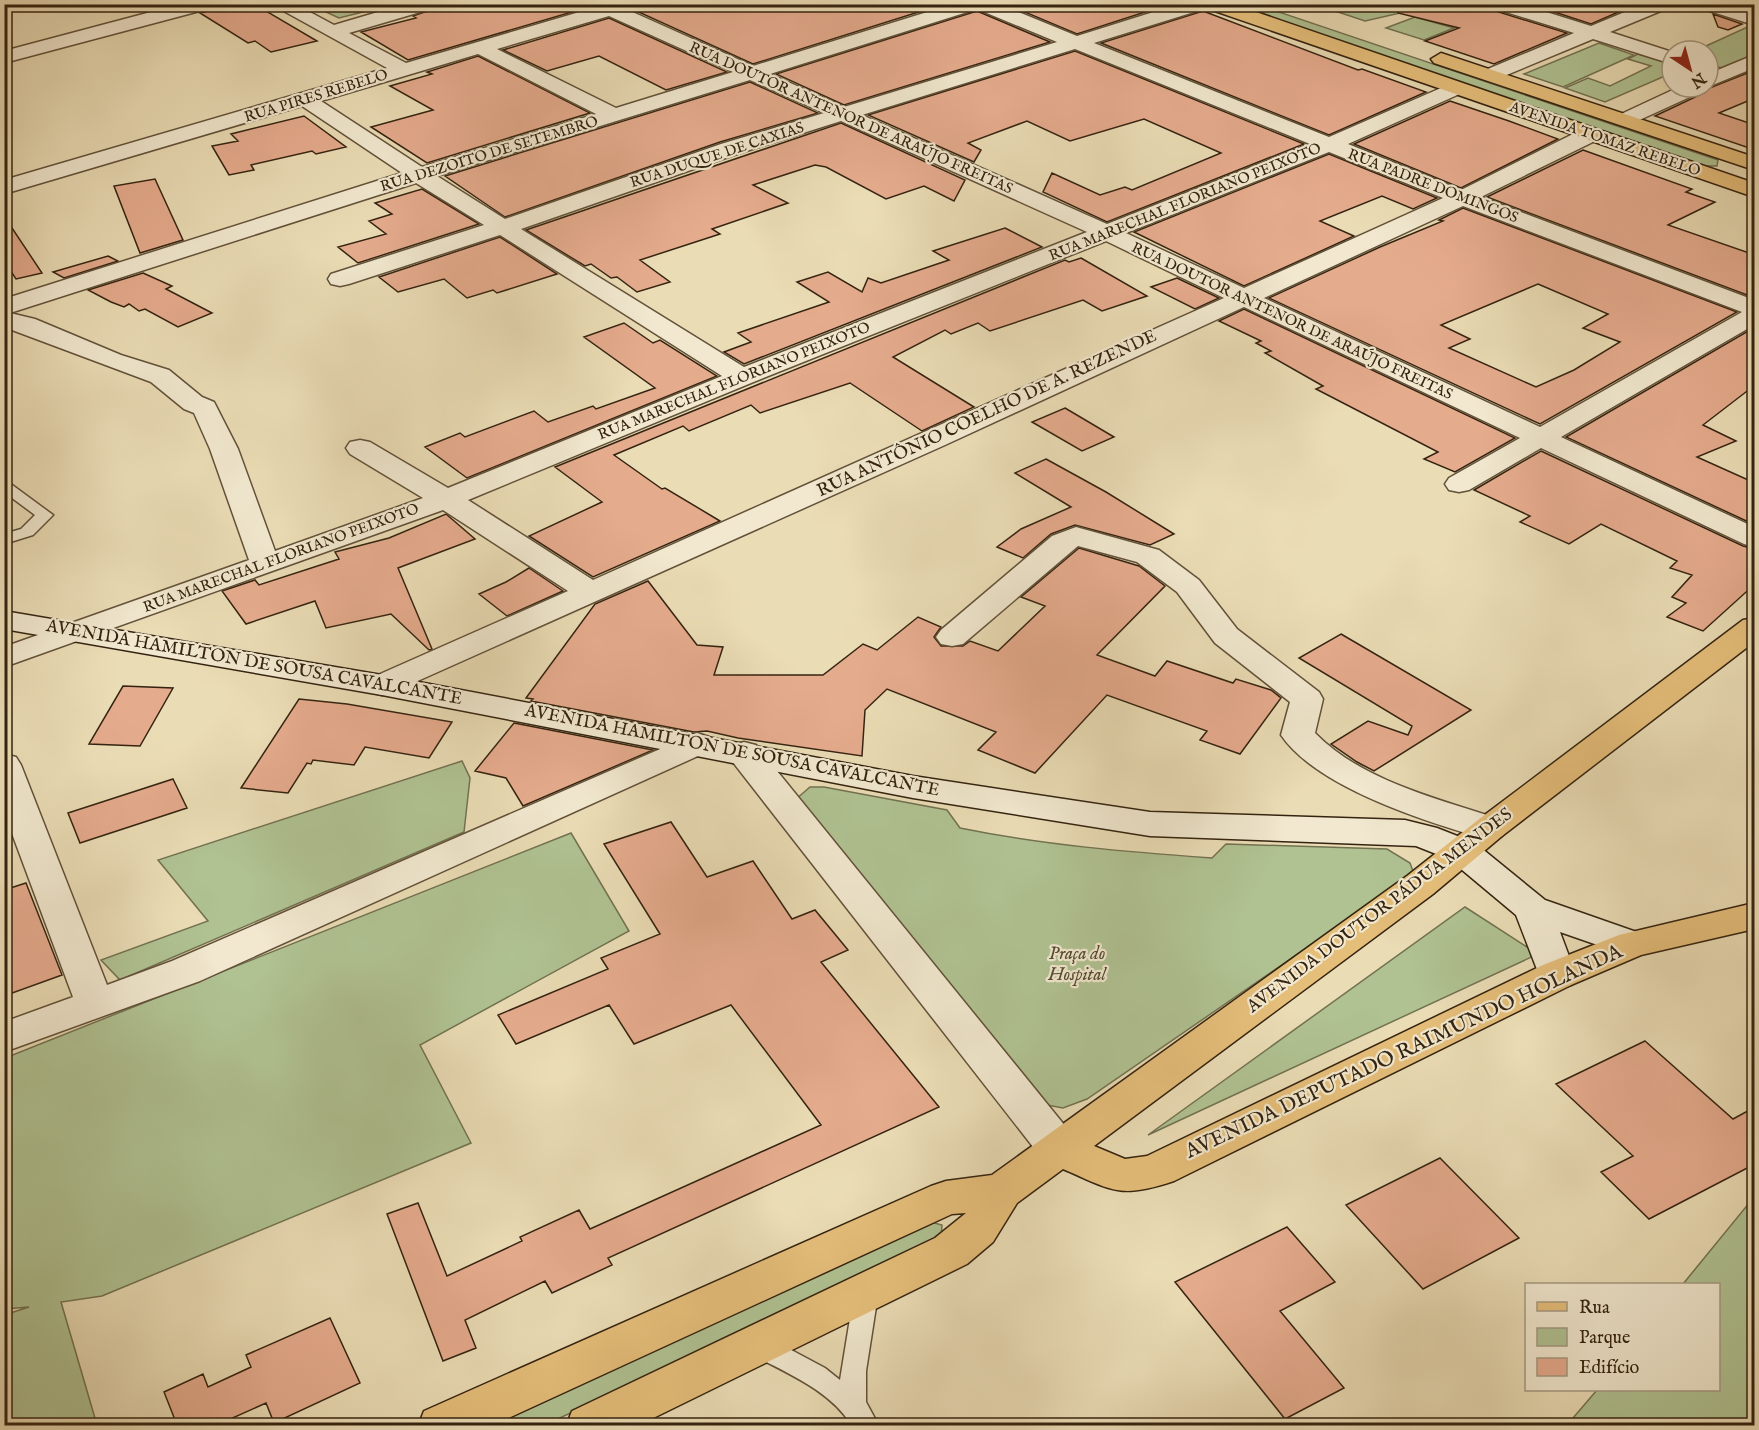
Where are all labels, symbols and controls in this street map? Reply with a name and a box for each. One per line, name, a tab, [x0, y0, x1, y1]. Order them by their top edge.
street label: RUA DOUTOR ANTENOR DE ARAÚJO FREITAS	[686, 38, 1016, 198]
north arrow	[1660, 39, 1720, 99]
street label: RUA PIRES REBELO	[242, 65, 390, 127]
text: N	[1686, 67, 1710, 92]
street label: AVENIDA TOMAZ REBELO	[1506, 97, 1703, 181]
street label: RUA DEZOITO DE SETEMBRO	[378, 112, 600, 196]
street label: RUA DUQUE DE CAXIAS	[628, 118, 806, 192]
street label: RUA MARECHAL FLORIANO PEIXOTO	[1046, 139, 1324, 265]
street label: RUA PADRE DOMINGOS	[1345, 145, 1521, 227]
street label: RUA DOUTOR ANTENOR DE ARAÚJO FREITAS	[1128, 238, 1456, 404]
street label: RUA MARECHAL FLORIANO PEIXOTO	[595, 318, 873, 444]
street label: RUA ANTÔNIO COELHO DE A. REZENDE	[813, 323, 1161, 503]
street label: RUA MARECHAL FLORIANO PEIXOTO	[141, 499, 421, 617]
street label: AVENIDA HAMILTON DE SOUSA CAVALCANTE	[43, 615, 464, 711]
street label: AVENIDA HAMILTON DE SOUSA CAVALCANTE	[522, 699, 941, 803]
street label: AVENIDA DOUTOR PÁDUA MENDES	[1241, 802, 1517, 1019]
street label: AVENIDA DEPUTADO RAIMUNDO HOLANDA	[1180, 938, 1628, 1166]
park label: Praça do Hospital	[1047, 943, 1107, 987]
legend	[1525, 1283, 1720, 1391]
text: Rua	[1579, 1297, 1610, 1320]
text: Parque	[1579, 1327, 1630, 1350]
text: Edifício	[1579, 1357, 1640, 1380]

